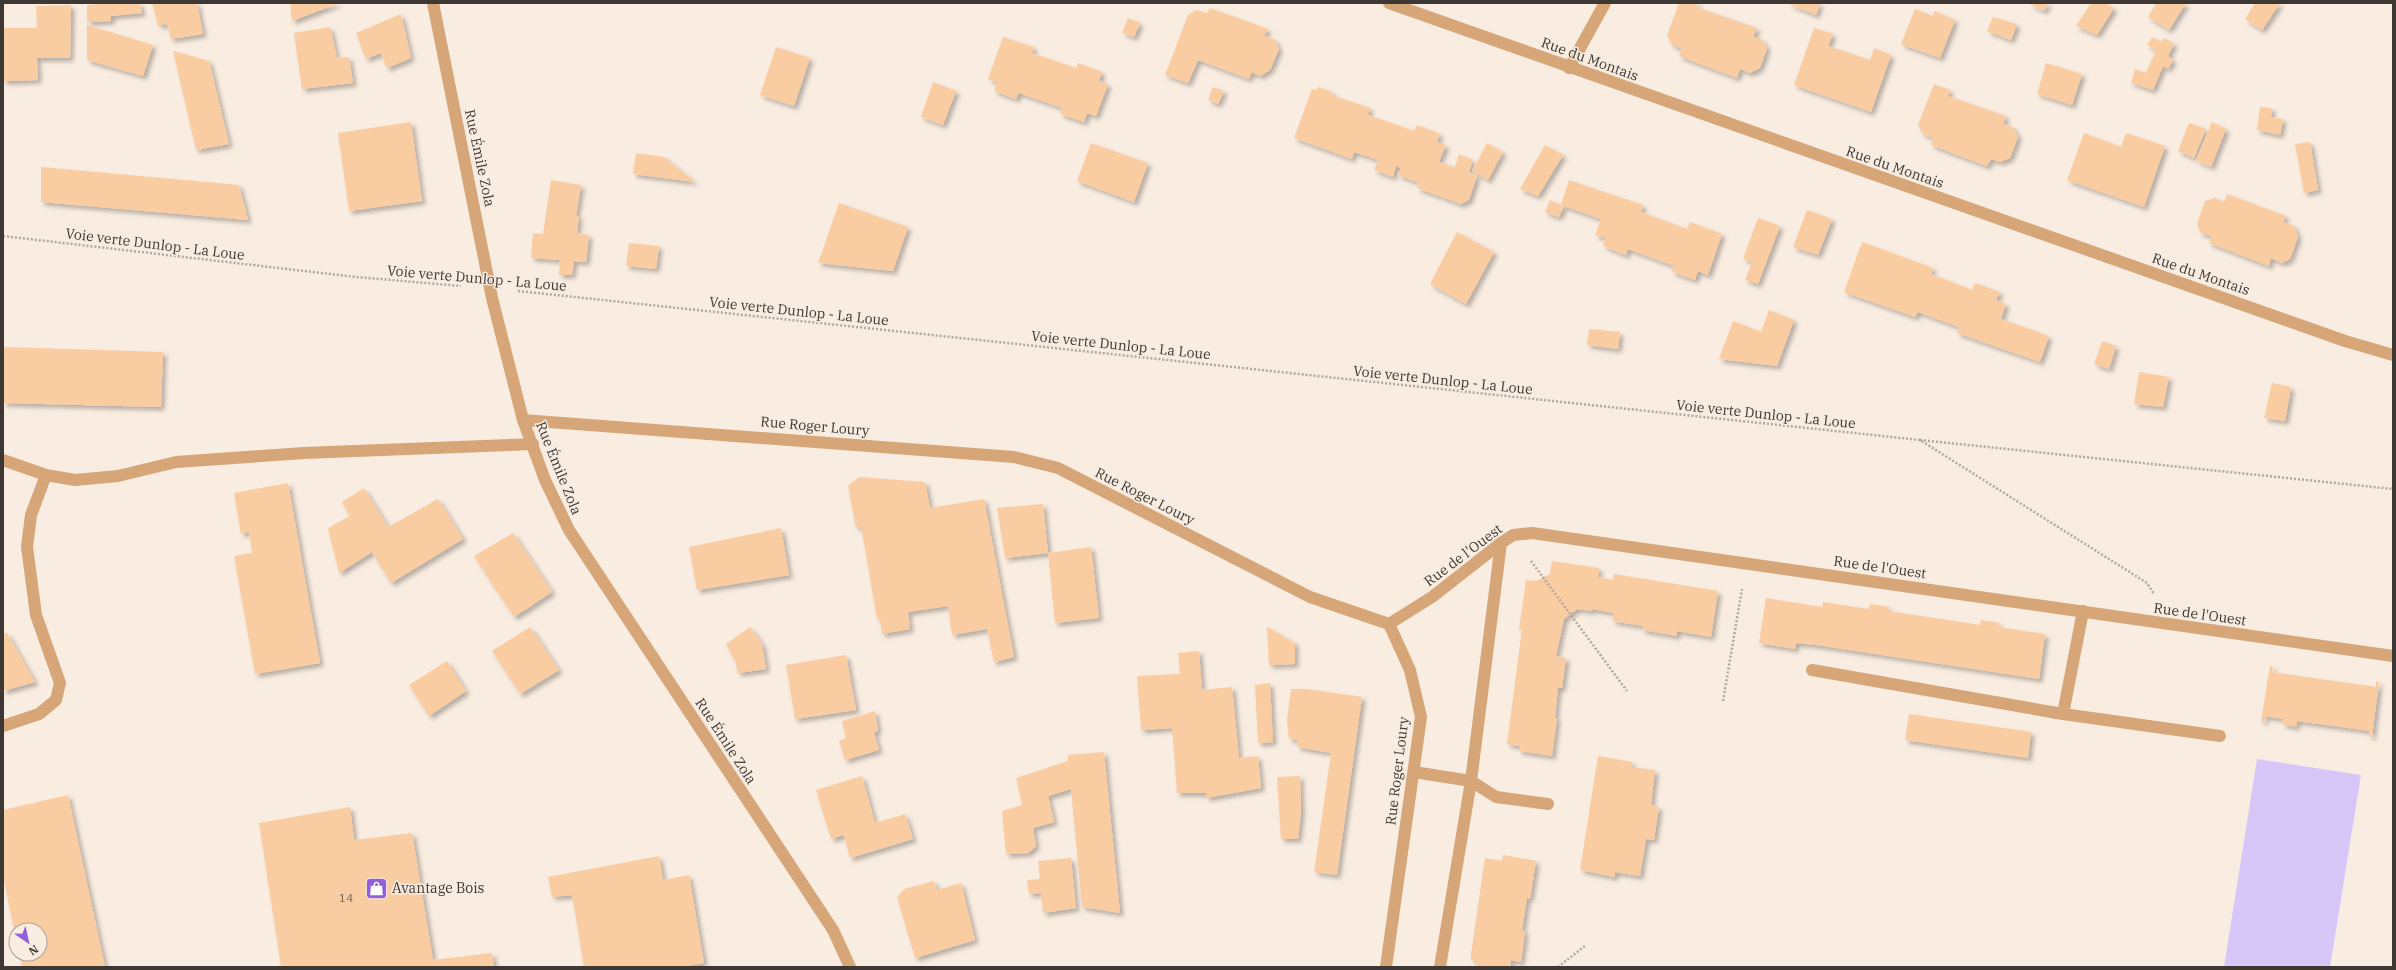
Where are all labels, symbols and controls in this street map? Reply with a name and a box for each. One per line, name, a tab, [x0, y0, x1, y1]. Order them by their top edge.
street label: Rue du Montais	[1539, 33, 1641, 85]
street label: Rue Émile Zola	[461, 107, 500, 209]
street label: Rue du Montais	[1844, 142, 1946, 192]
street label: Voie verte Dunlop - La Loue	[64, 224, 246, 264]
street label: Rue du Montais	[2150, 249, 2252, 299]
street label: Voie verte Dunlop - La Loue	[386, 261, 568, 295]
street label: Voie verte Dunlop - La Loue	[708, 293, 890, 329]
street label: Voie verte Dunlop - La Loue	[1030, 327, 1212, 363]
street label: Voie verte Dunlop - La Loue	[1352, 362, 1534, 398]
street label: Voie verte Dunlop - La Loue	[1675, 396, 1857, 432]
street label: Rue Roger Loury	[760, 412, 871, 440]
street label: Rue Émile Zola	[532, 418, 587, 518]
street label: Rue Roger Loury	[1092, 463, 1198, 529]
street label: Rue de l'Ouest	[1420, 520, 1506, 590]
street label: Rue de l'Ouest	[1833, 552, 1928, 582]
street label: Rue de l'Ouest	[2153, 599, 2248, 629]
street label: Rue Émile Zola	[691, 694, 762, 788]
street label: Rue Roger Loury	[1381, 715, 1413, 826]
shop icon: Avantage Bois	[364, 875, 390, 901]
place label: Avantage Bois	[392, 879, 485, 897]
house number: 14	[339, 890, 353, 905]
north arrow	[8, 922, 48, 962]
text: N	[26, 942, 41, 959]

